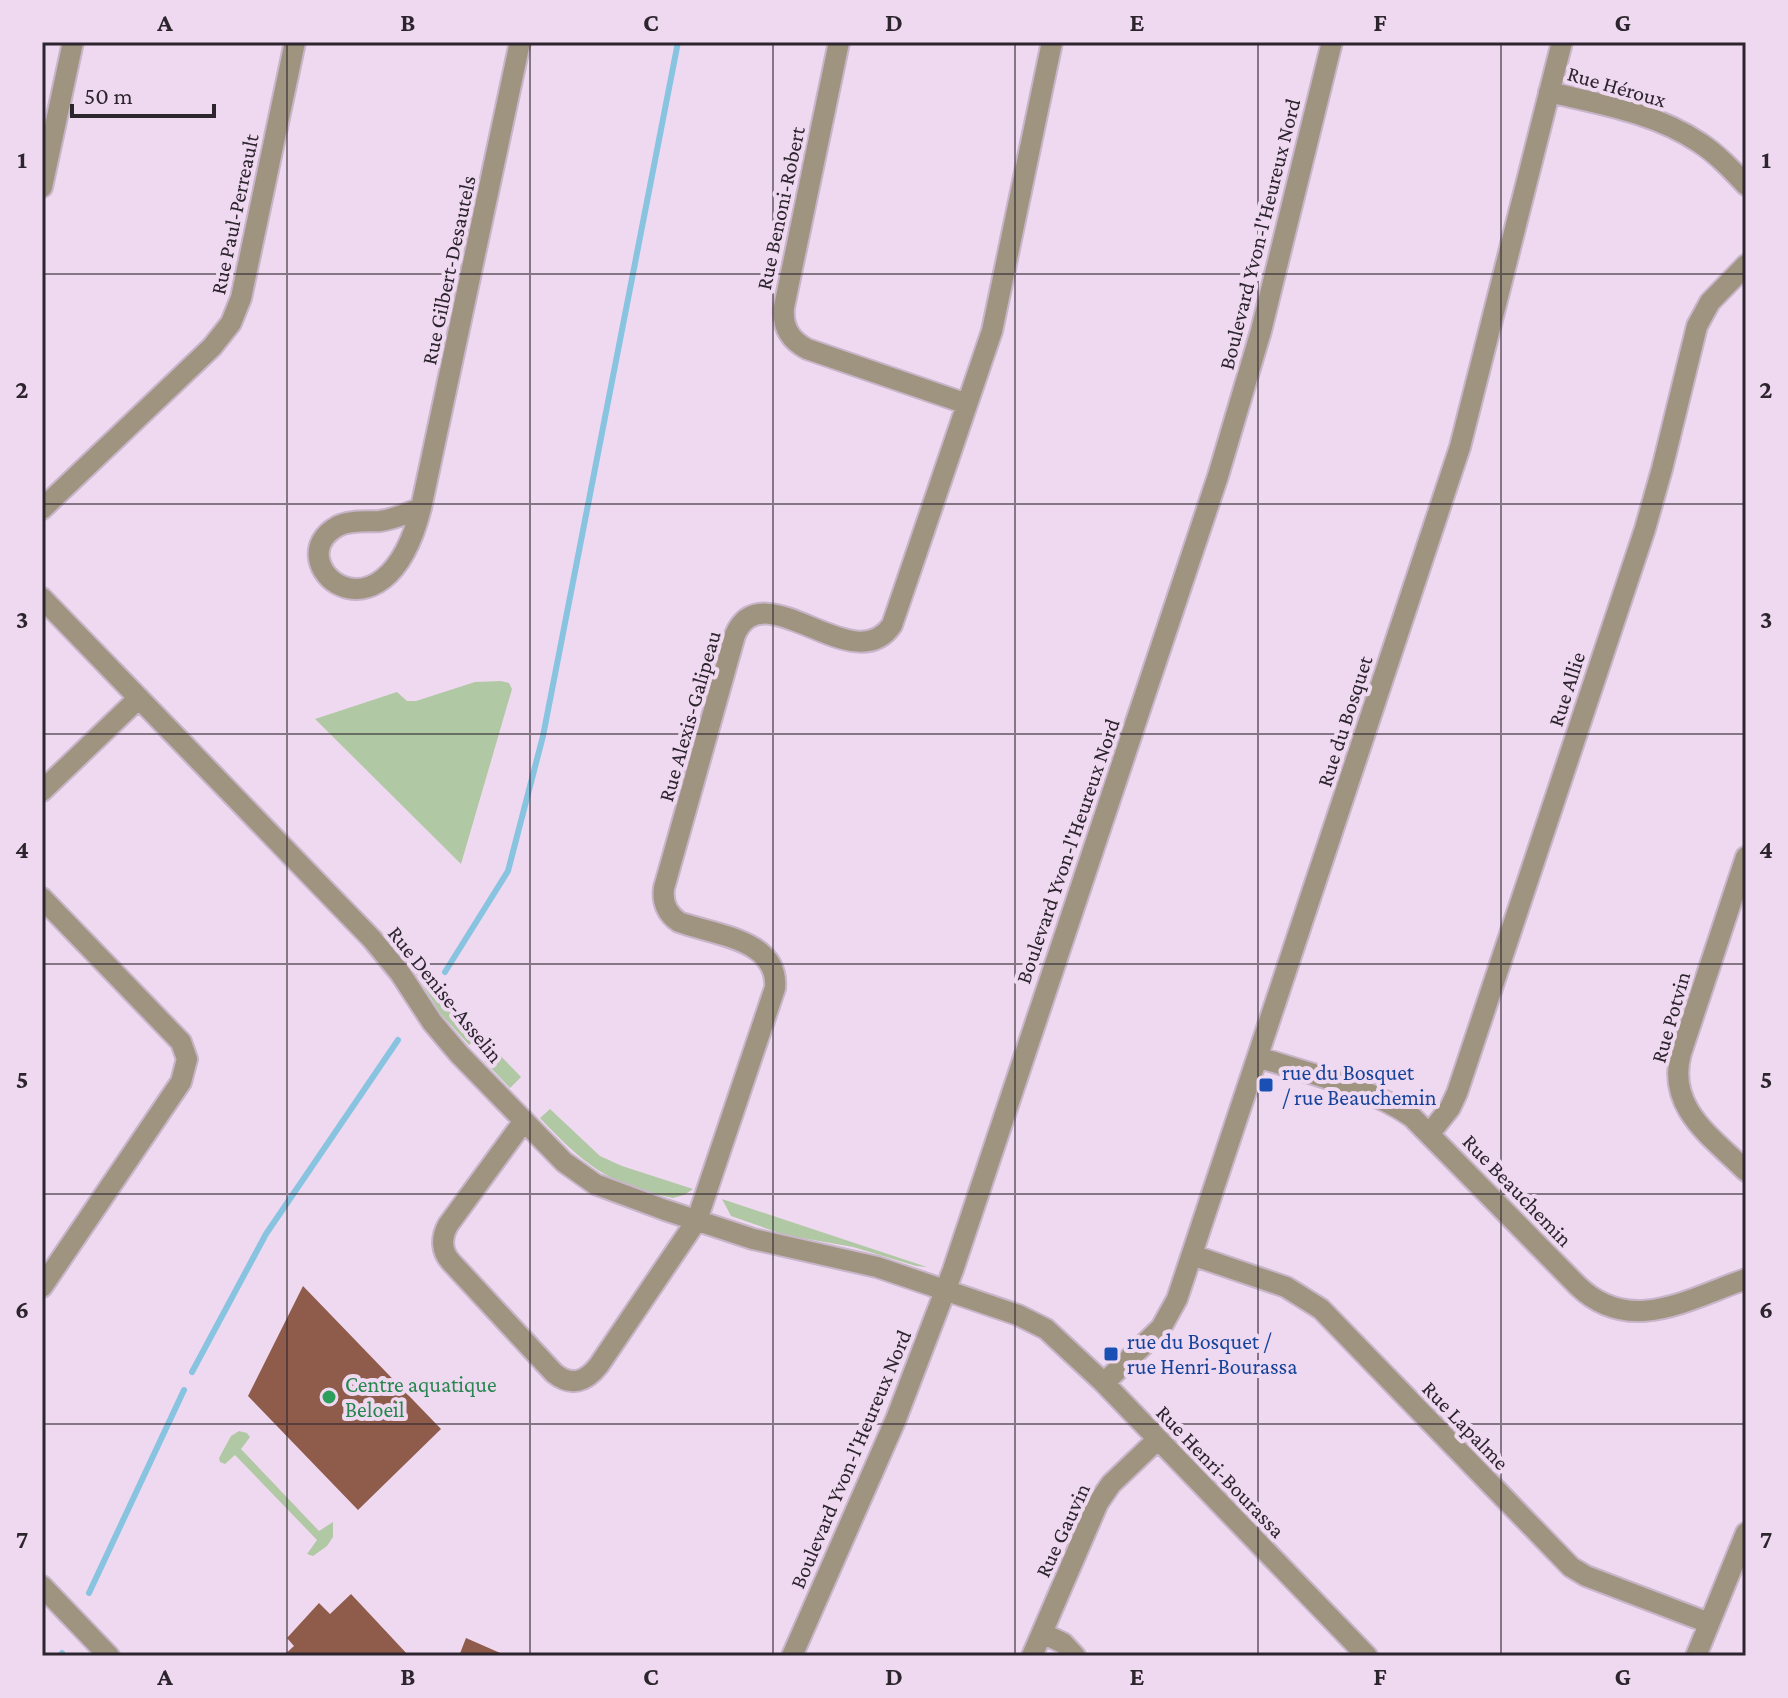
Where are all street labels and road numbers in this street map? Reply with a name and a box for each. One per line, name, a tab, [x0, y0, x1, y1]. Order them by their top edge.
street label: Rue Héroux	[1565, 60, 1669, 113]
street label: Boulevard Yvon-l'Heureux Nord	[1214, 96, 1305, 372]
street label: Rue Benoni-Robert	[751, 123, 810, 292]
street label: Rue Paul-Perreault	[205, 131, 264, 297]
street label: Rue Gilbert-Desautels	[416, 173, 481, 367]
street label: Rue Alexis-Galipeau	[653, 627, 726, 804]
street label: Rue Allie	[1543, 649, 1590, 730]
street label: Rue du Bosquet	[1312, 652, 1378, 790]
street label: Boulevard Yvon-l'Heureux Nord	[1010, 715, 1125, 987]
street label: Rue Denise-Asselin	[383, 921, 508, 1068]
street label: Rue Potvin	[1646, 968, 1695, 1066]
street label: Rue Beauchemin	[1458, 1129, 1578, 1252]
street label: Boulevard Yvon-l'Heureux Nord	[785, 1326, 917, 1592]
street label: Rue Lapalme	[1417, 1376, 1514, 1475]
street label: Rue Henri-Bourassa	[1151, 1400, 1290, 1543]
street label: Rue Gauvin	[1030, 1479, 1095, 1581]

